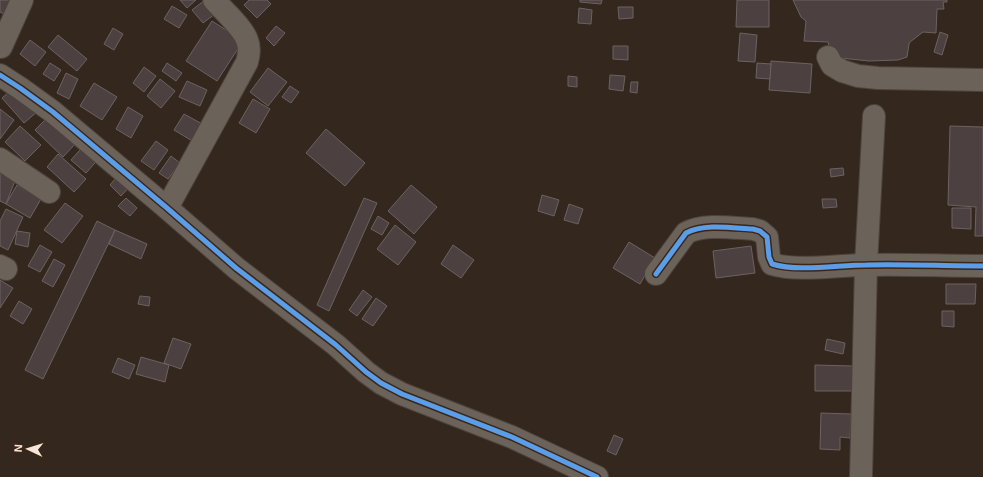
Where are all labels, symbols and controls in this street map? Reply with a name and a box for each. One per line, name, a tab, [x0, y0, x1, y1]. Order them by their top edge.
north arrow	[8, 429, 48, 469]
text: N	[12, 444, 24, 453]

